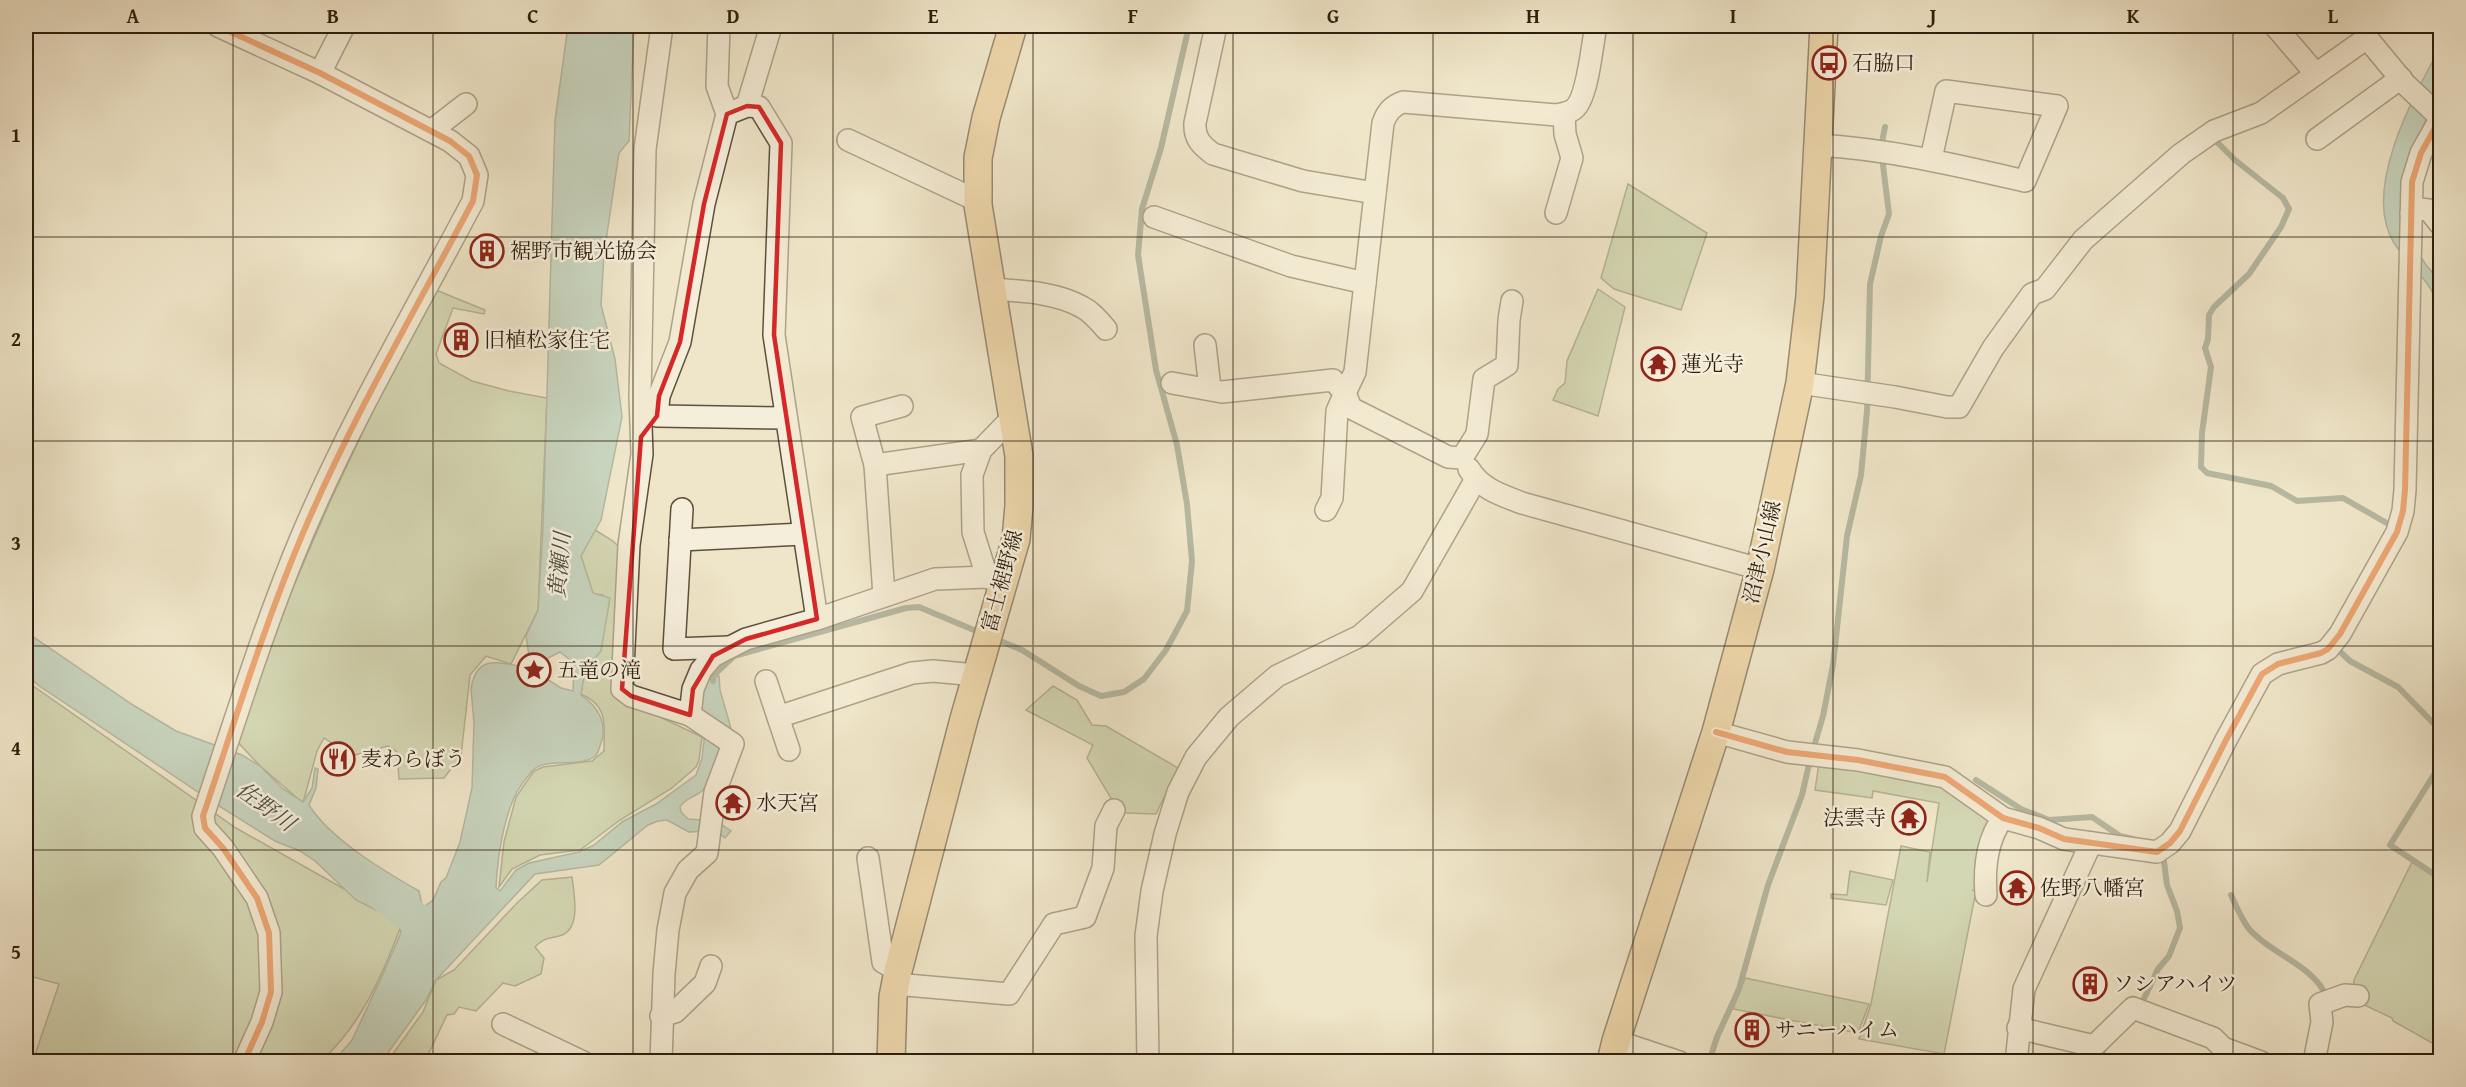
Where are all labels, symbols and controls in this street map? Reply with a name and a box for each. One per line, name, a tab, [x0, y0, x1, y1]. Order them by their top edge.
text: A	[127, 1, 140, 30]
text: B	[327, 1, 339, 30]
text: C	[527, 1, 539, 30]
text: D	[726, 1, 740, 30]
text: E	[928, 1, 939, 30]
text: F	[1128, 1, 1138, 30]
text: G	[1327, 1, 1339, 30]
text: H	[1526, 1, 1540, 30]
text: I	[1730, 1, 1736, 30]
text: J	[1927, 1, 1937, 30]
text: K	[2127, 1, 2140, 30]
text: L	[2328, 1, 2339, 30]
bus stop icon: 石脇口	[1811, 45, 1847, 81]
place label: 石脇口	[1852, 47, 1915, 78]
text: 1	[11, 120, 21, 149]
building icon: 裾野市観光協会	[469, 233, 505, 269]
place label: 裾野市観光協会	[510, 235, 657, 266]
building icon: 旧植松家住宅	[443, 322, 479, 358]
text: 2	[11, 324, 21, 353]
place label: 旧植松家住宅	[484, 324, 610, 355]
temple icon: 蓮光寺	[1640, 346, 1676, 382]
place label: 蓮光寺	[1681, 348, 1744, 379]
street label: 沼津小山線	[1735, 497, 1788, 607]
street label: 富士裾野線	[973, 526, 1030, 636]
text: 3	[11, 528, 21, 557]
water label: 黄瀬川	[540, 529, 578, 599]
place icon: 五竜の滝	[516, 652, 552, 688]
place label: 五竜の滝	[557, 654, 641, 685]
text: 4	[11, 733, 21, 762]
restaurant icon: 麦わらぼう	[320, 741, 356, 777]
place label: 麦わらぼう	[361, 743, 466, 774]
water label: 佐野川	[230, 774, 304, 840]
temple icon: 水天宮	[715, 785, 751, 821]
place label: 水天宮	[756, 787, 819, 818]
temple icon: 法雲寺	[1891, 800, 1927, 836]
place label: 法雲寺	[1823, 802, 1886, 833]
temple icon: 佐野八幡宮	[1999, 870, 2035, 906]
place label: 佐野八幡宮	[2040, 872, 2145, 903]
text: 5	[11, 937, 21, 966]
building icon: ソシアハイツ	[2072, 966, 2108, 1002]
place label: ソシアハイツ	[2113, 968, 2237, 999]
building icon: サニーハイム	[1734, 1012, 1770, 1048]
place label: サニーハイム	[1775, 1014, 1899, 1045]

